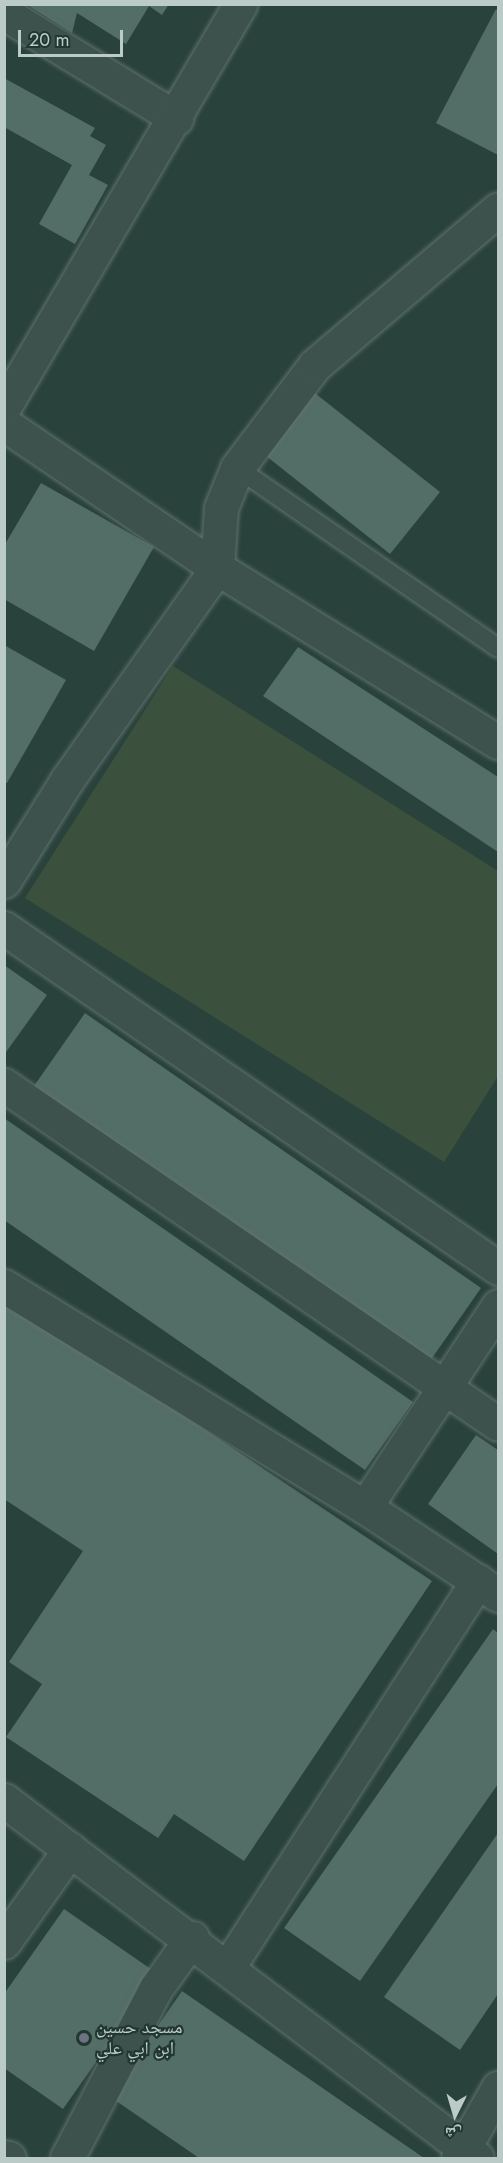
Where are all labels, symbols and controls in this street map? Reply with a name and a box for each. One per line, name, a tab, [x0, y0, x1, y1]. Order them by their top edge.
scale bar	[21, 18, 126, 56]
text: 20 m	[29, 27, 69, 53]
place label: مسجد حسين ابن ابي علي	[96, 2017, 182, 2060]
marker: مسجد حسين ابن ابي علي	[77, 2031, 91, 2045]
north arrow	[425, 2085, 485, 2145]
text: ش	[444, 2121, 463, 2146]

